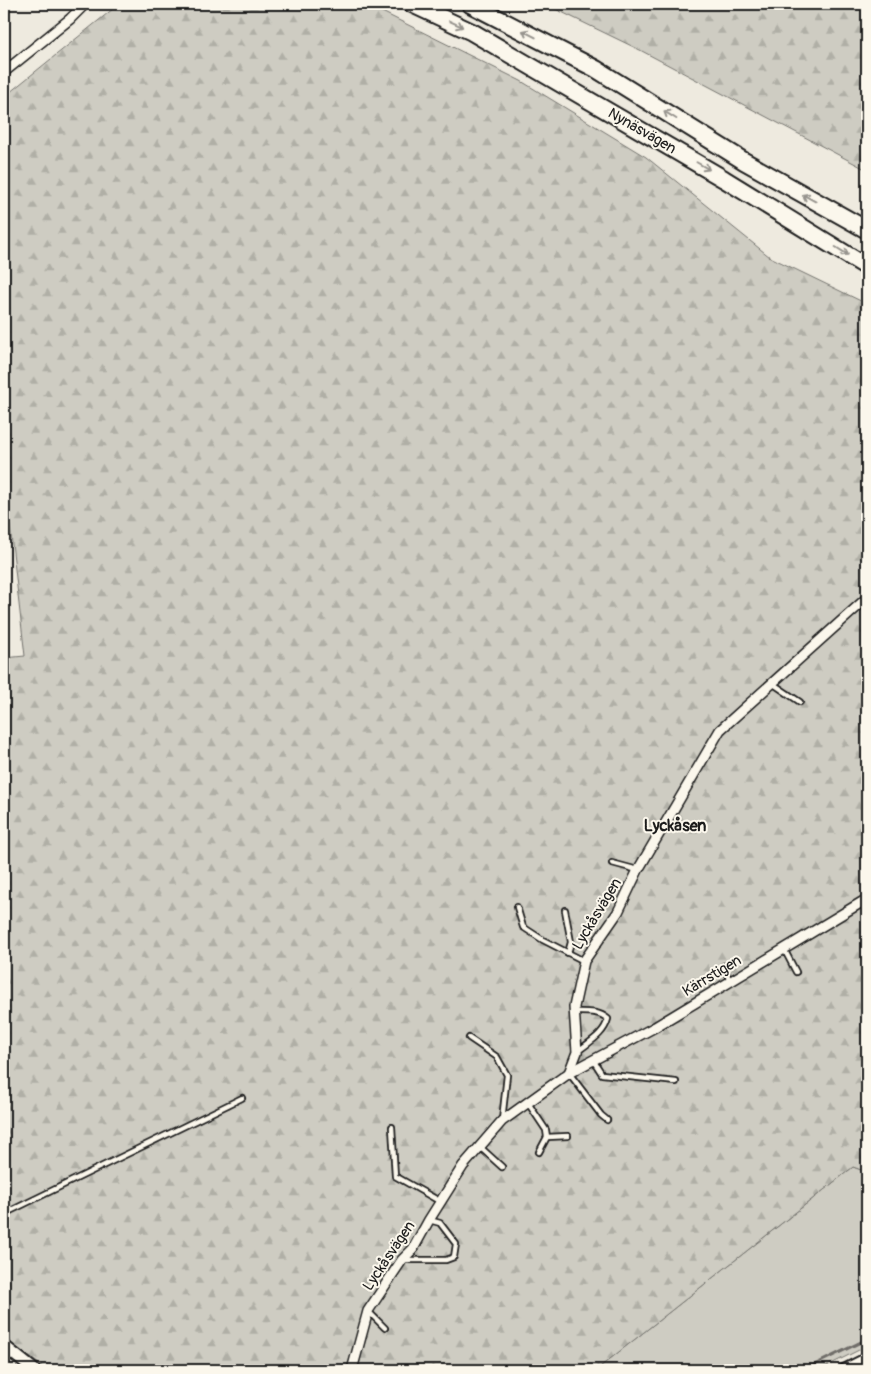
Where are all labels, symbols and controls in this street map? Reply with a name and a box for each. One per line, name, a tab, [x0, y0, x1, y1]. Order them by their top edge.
one-way arrow	[448, 20, 463, 30]
one-way arrow	[522, 29, 537, 38]
street label: Nynäsvägen	[604, 104, 680, 158]
one-way arrow	[663, 110, 677, 120]
one-way arrow	[695, 162, 709, 172]
one-way arrow	[802, 193, 817, 203]
one-way arrow	[834, 246, 848, 256]
district label: Lyckåsen	[644, 816, 706, 836]
street label: Lyckåsvägen	[568, 875, 626, 953]
street label: Kärrstigen	[679, 951, 745, 1001]
street label: Lyckåsvägen	[359, 1217, 419, 1295]

